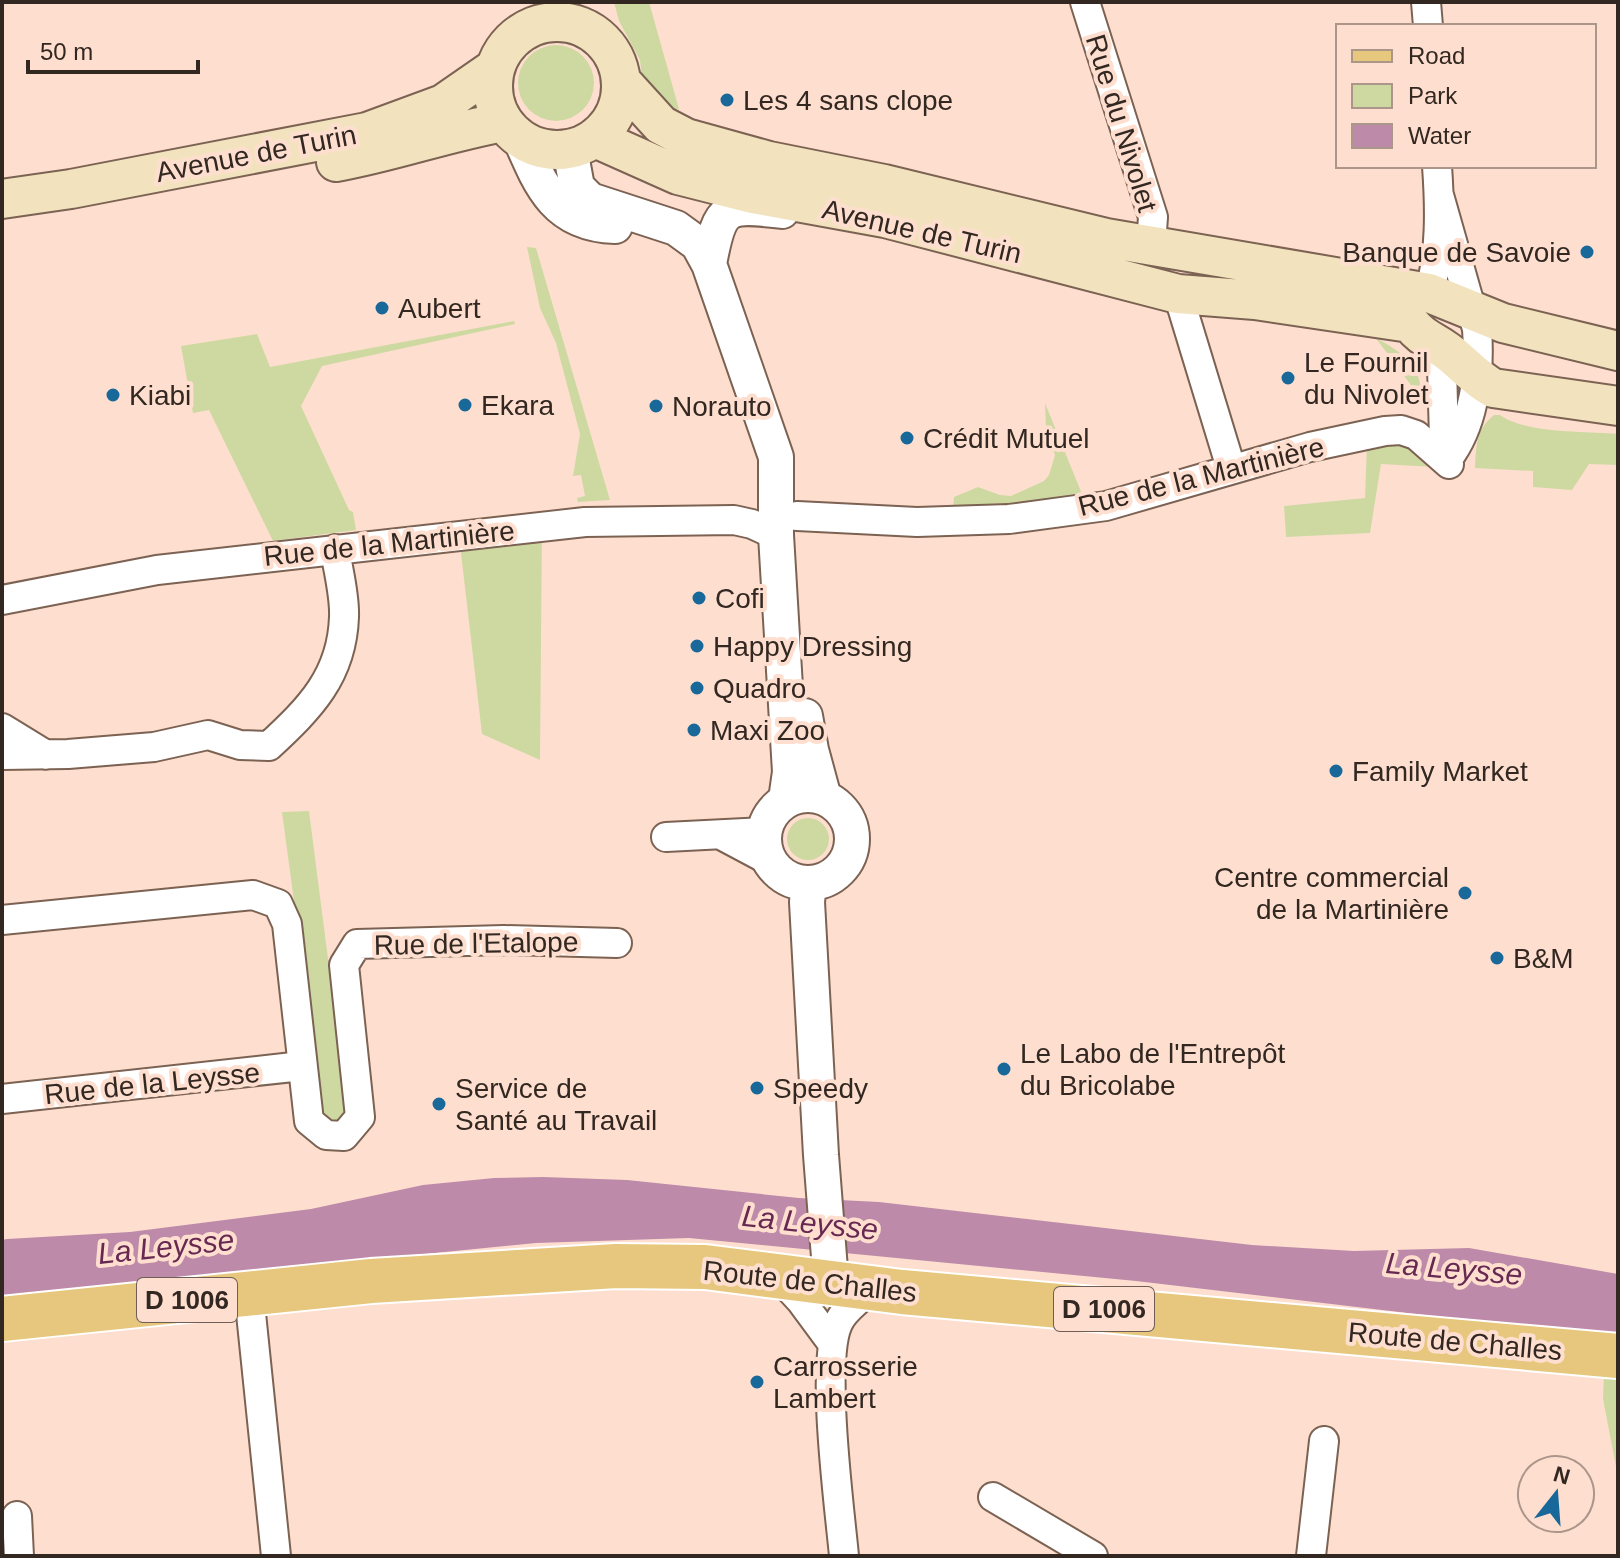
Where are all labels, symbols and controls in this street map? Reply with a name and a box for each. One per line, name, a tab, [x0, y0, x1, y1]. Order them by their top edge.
scale bar	[28, 24, 198, 74]
legend	[1336, 24, 1596, 168]
street label: Rue du Nivolet	[1080, 31, 1163, 216]
text: 50 m	[40, 38, 93, 65]
text: Road	[1408, 42, 1465, 69]
text: Park	[1408, 82, 1458, 109]
place label: Les 4 sans clope	[743, 85, 953, 116]
marker: Les 4 sans clope	[718, 91, 736, 109]
street label: Avenue de Turin	[153, 119, 359, 188]
text: Water	[1408, 122, 1471, 149]
street label: Avenue de Turin	[819, 194, 1024, 269]
place label: Banque de Savoie	[1342, 237, 1571, 268]
marker: Banque de Savoie	[1578, 243, 1596, 261]
place label: Aubert	[398, 293, 481, 324]
marker: Aubert	[373, 299, 391, 317]
place label: Le Fournil du Nivolet	[1304, 347, 1429, 410]
marker: Le Fournil du Nivolet	[1279, 369, 1297, 387]
place label: Kiabi	[129, 380, 191, 411]
marker: Kiabi	[104, 386, 122, 404]
place label: Ekara	[481, 390, 555, 421]
place label: Norauto	[672, 391, 772, 422]
marker: Ekara	[456, 396, 474, 414]
marker: Norauto	[647, 397, 665, 415]
place label: Crédit Mutuel	[923, 423, 1090, 454]
marker: Crédit Mutuel	[898, 429, 916, 447]
street label: Rue de la Martinière	[1075, 431, 1327, 522]
street label: Rue de la Martinière	[262, 515, 516, 572]
place label: Cofi	[715, 583, 765, 614]
marker: Cofi	[690, 589, 708, 607]
place label: Happy Dressing	[713, 631, 912, 662]
marker: Happy Dressing	[688, 637, 706, 655]
place label: Quadro	[713, 673, 806, 704]
marker: Quadro	[688, 679, 706, 697]
place label: Maxi Zoo	[710, 715, 825, 746]
marker: Maxi Zoo	[685, 721, 703, 739]
place label: Family Market	[1352, 756, 1528, 787]
marker: Family Market	[1327, 762, 1345, 780]
place label: Centre commercial de la Martinière	[1214, 862, 1449, 925]
marker: Centre commercial de la Martinière	[1456, 884, 1474, 902]
street label: Rue de l'Etalope	[373, 926, 579, 961]
place label: B&M	[1513, 943, 1574, 974]
marker: B&M	[1488, 949, 1506, 967]
place label: Le Labo de l'Entrepôt du Bricolabe	[1020, 1038, 1286, 1101]
street label: Rue de la Leysse	[43, 1057, 261, 1110]
marker: Le Labo de l'Entrepôt du Bricolabe	[995, 1060, 1013, 1078]
place label: Service de Santé au Travail	[455, 1073, 657, 1136]
place label: Speedy	[773, 1073, 868, 1104]
marker: Speedy	[748, 1079, 766, 1097]
marker: Service de Santé au Travail	[430, 1095, 448, 1113]
water label: La Leysse	[740, 1199, 880, 1246]
water label: La Leysse	[96, 1223, 236, 1270]
water label: La Leysse	[1384, 1246, 1524, 1291]
street label: Route de Challes	[702, 1255, 918, 1308]
road number: D 1006	[137, 1278, 237, 1322]
road number: D 1006	[1054, 1287, 1154, 1331]
street label: Route de Challes	[1347, 1317, 1563, 1366]
place label: Carrosserie Lambert	[773, 1351, 918, 1414]
marker: Carrosserie Lambert	[748, 1373, 766, 1391]
north arrow	[1516, 1454, 1596, 1534]
text: N	[1550, 1461, 1573, 1490]

